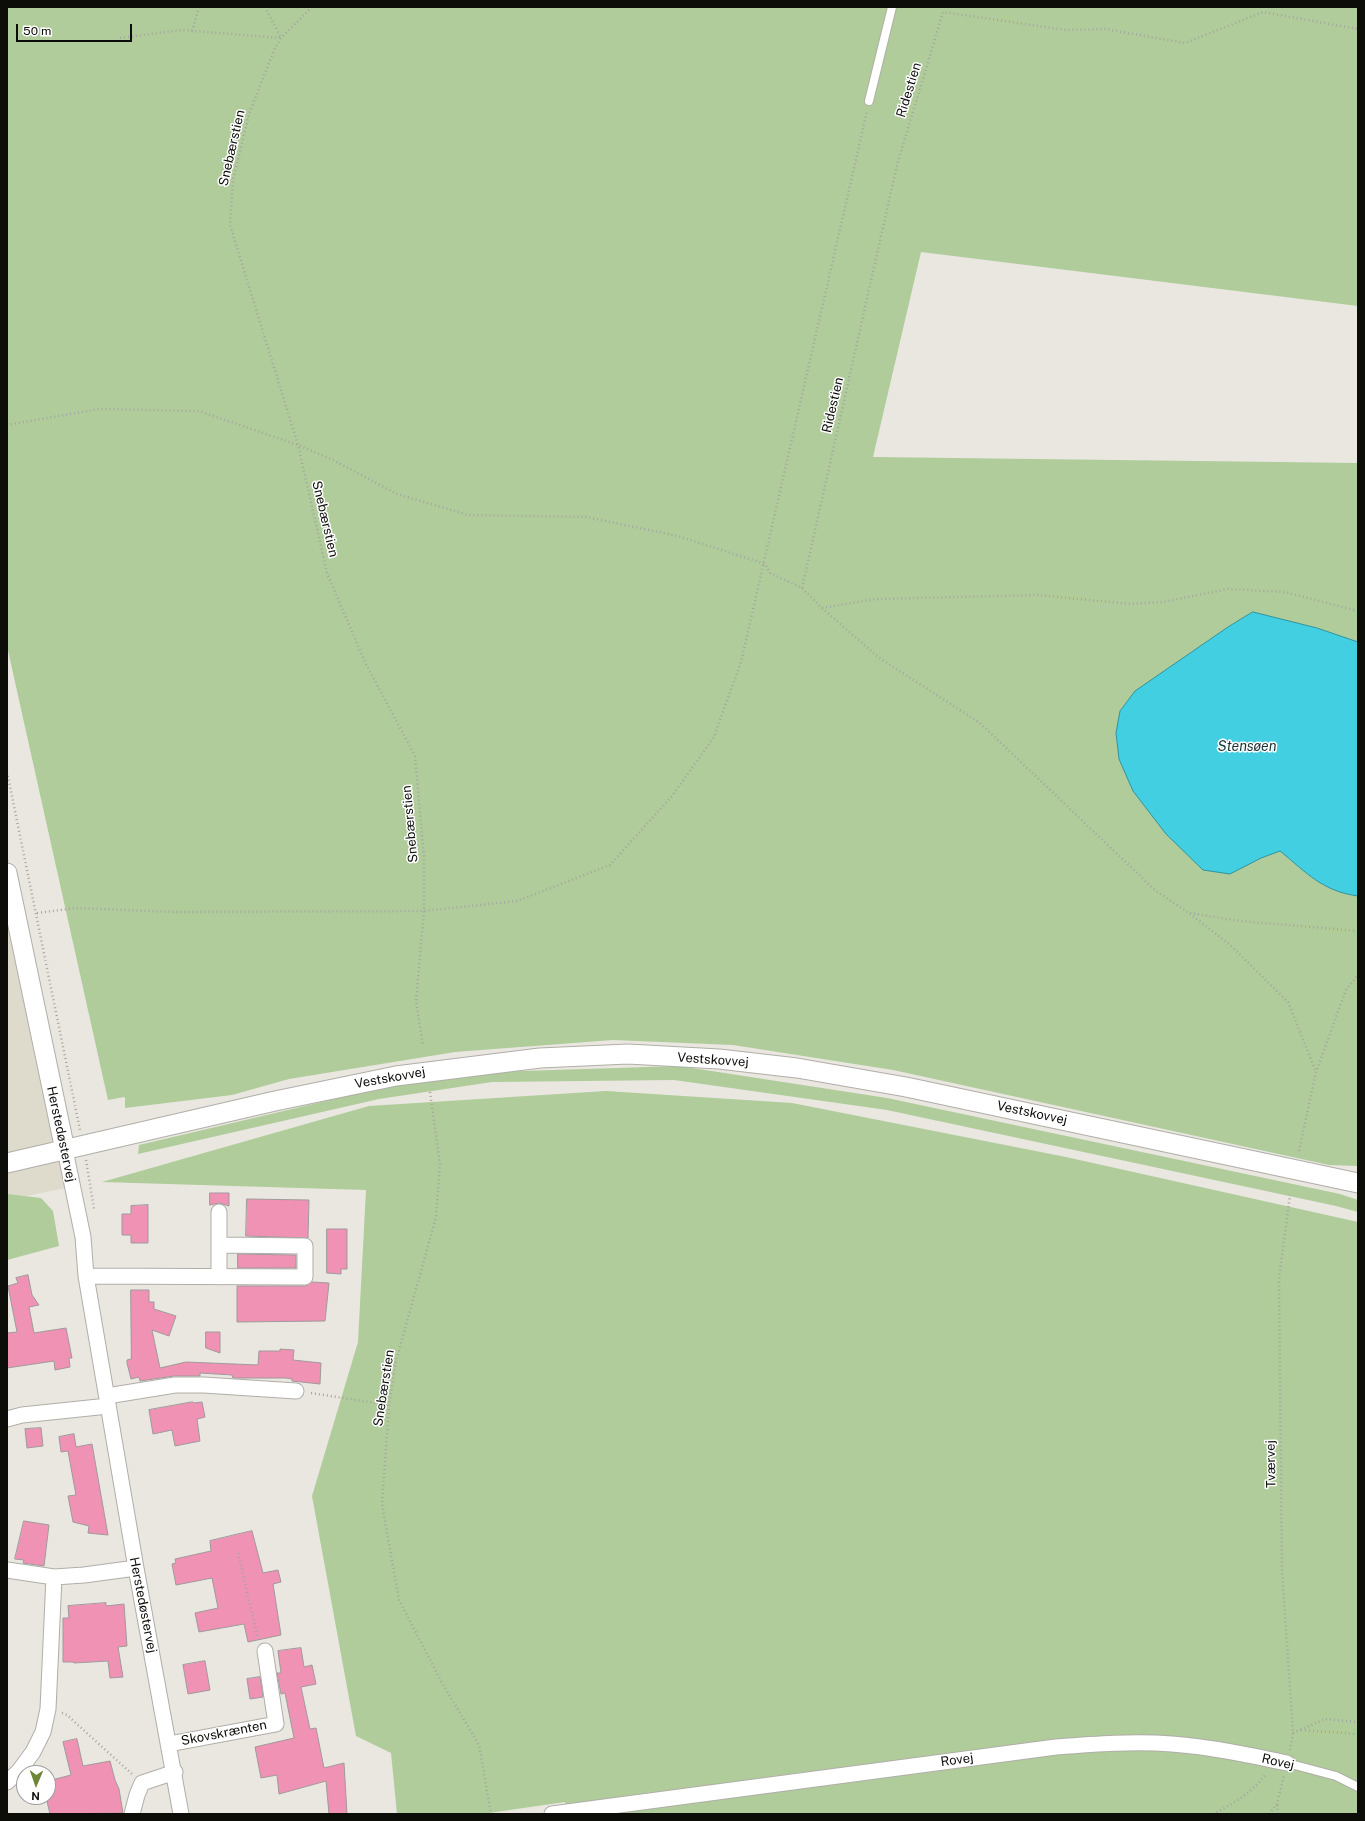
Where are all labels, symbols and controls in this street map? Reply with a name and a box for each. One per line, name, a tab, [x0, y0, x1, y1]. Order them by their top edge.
scale bar	[18, 16, 134, 42]
text: 50 m	[23, 24, 51, 38]
street label: Ridestien	[893, 61, 925, 119]
street label: Snebærstien	[216, 108, 248, 188]
street label: Ridestien	[819, 376, 847, 434]
street label: Snebærstien	[309, 479, 341, 559]
water label: Stensøen	[1218, 739, 1276, 755]
street label: Snebærstien	[399, 785, 421, 863]
street label: Vestskovvej	[677, 1050, 749, 1070]
street label: Vestskovvej	[353, 1064, 427, 1092]
street label: Herstedøstervej	[43, 1085, 79, 1183]
street label: Vestskovvej	[995, 1098, 1069, 1128]
street label: Snebærstien	[370, 1348, 398, 1428]
street label: Tværvej	[1263, 1440, 1279, 1488]
street label: Herstedøstervej	[126, 1556, 160, 1654]
street label: Skovskrænten	[180, 1717, 268, 1749]
street label: Rovej	[940, 1750, 974, 1770]
street label: Rovej	[1260, 1751, 1296, 1773]
north arrow	[16, 1765, 56, 1805]
text: N	[31, 1790, 40, 1802]

